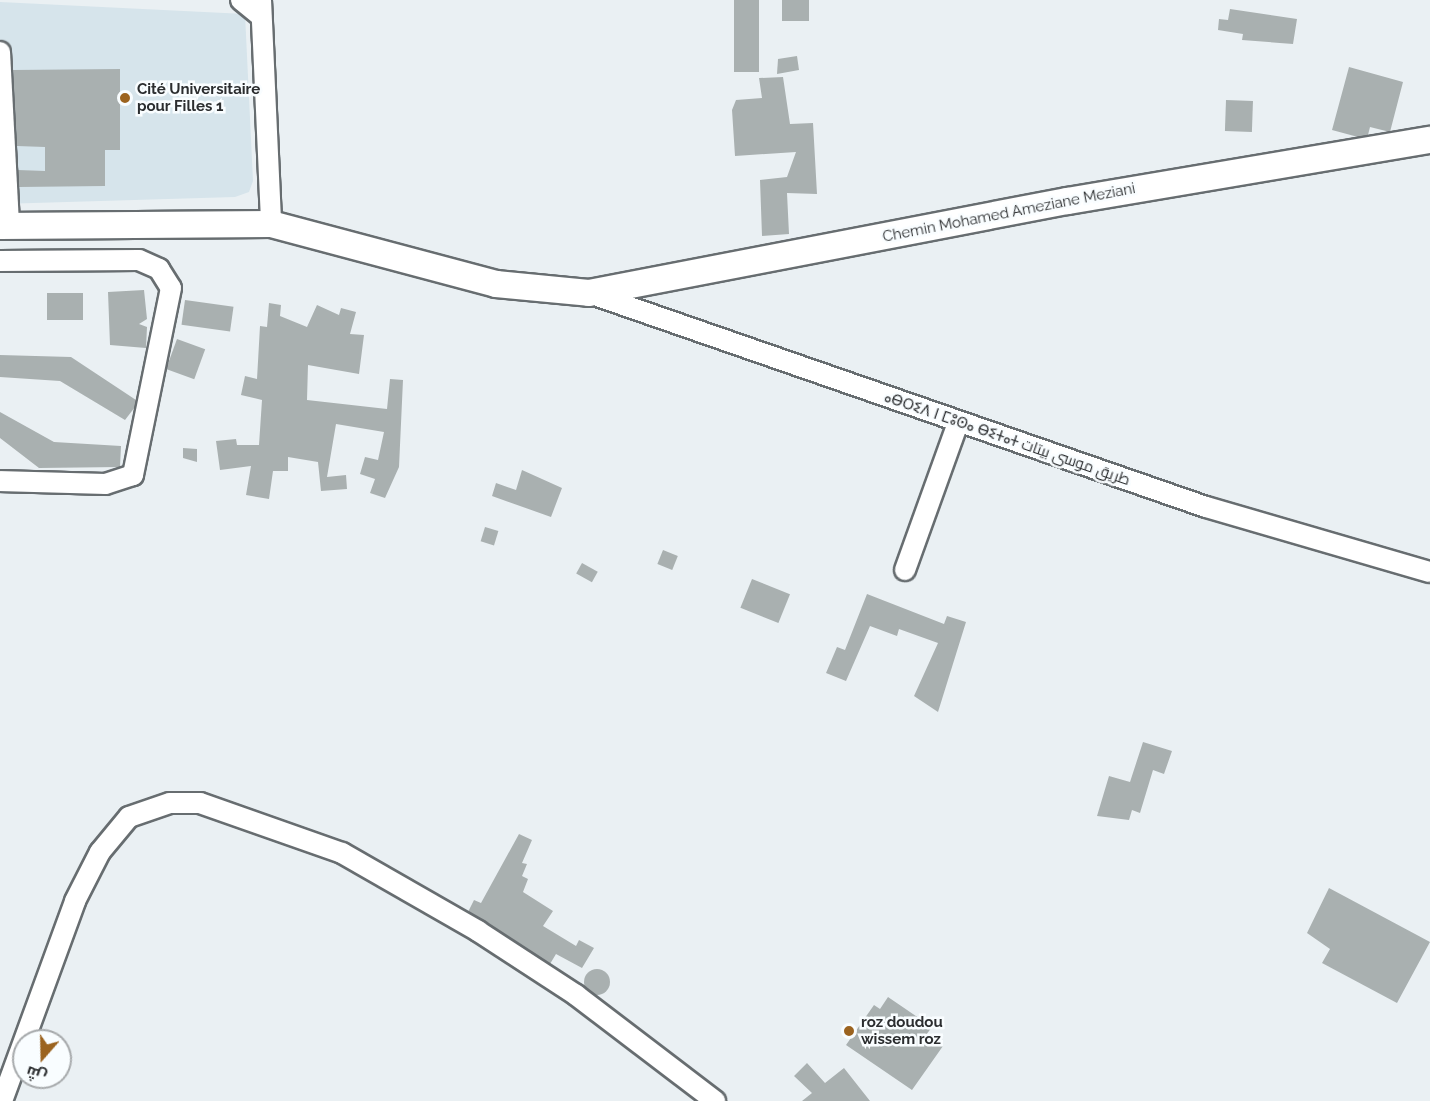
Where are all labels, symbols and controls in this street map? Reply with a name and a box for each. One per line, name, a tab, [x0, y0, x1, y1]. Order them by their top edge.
place label: Cité Universitaire pour Filles 1	[137, 80, 260, 115]
marker: Cité Universitaire pour Filles 1	[118, 91, 132, 105]
street label: Chemin Mohamed Ameziane Meziani	[881, 180, 1137, 246]
street label: ⴰⴱⵔⵉⴷ ⵏ ⵎⵓⵙⴰ ⴱⵉⵜⴰⵜ طريق موسى بيتات	[882, 388, 1132, 490]
place label: roz doudou wissem roz	[861, 1013, 943, 1048]
marker: roz doudou wissem roz	[842, 1024, 856, 1038]
north arrow	[12, 1029, 72, 1089]
text: ش	[23, 1062, 49, 1087]

